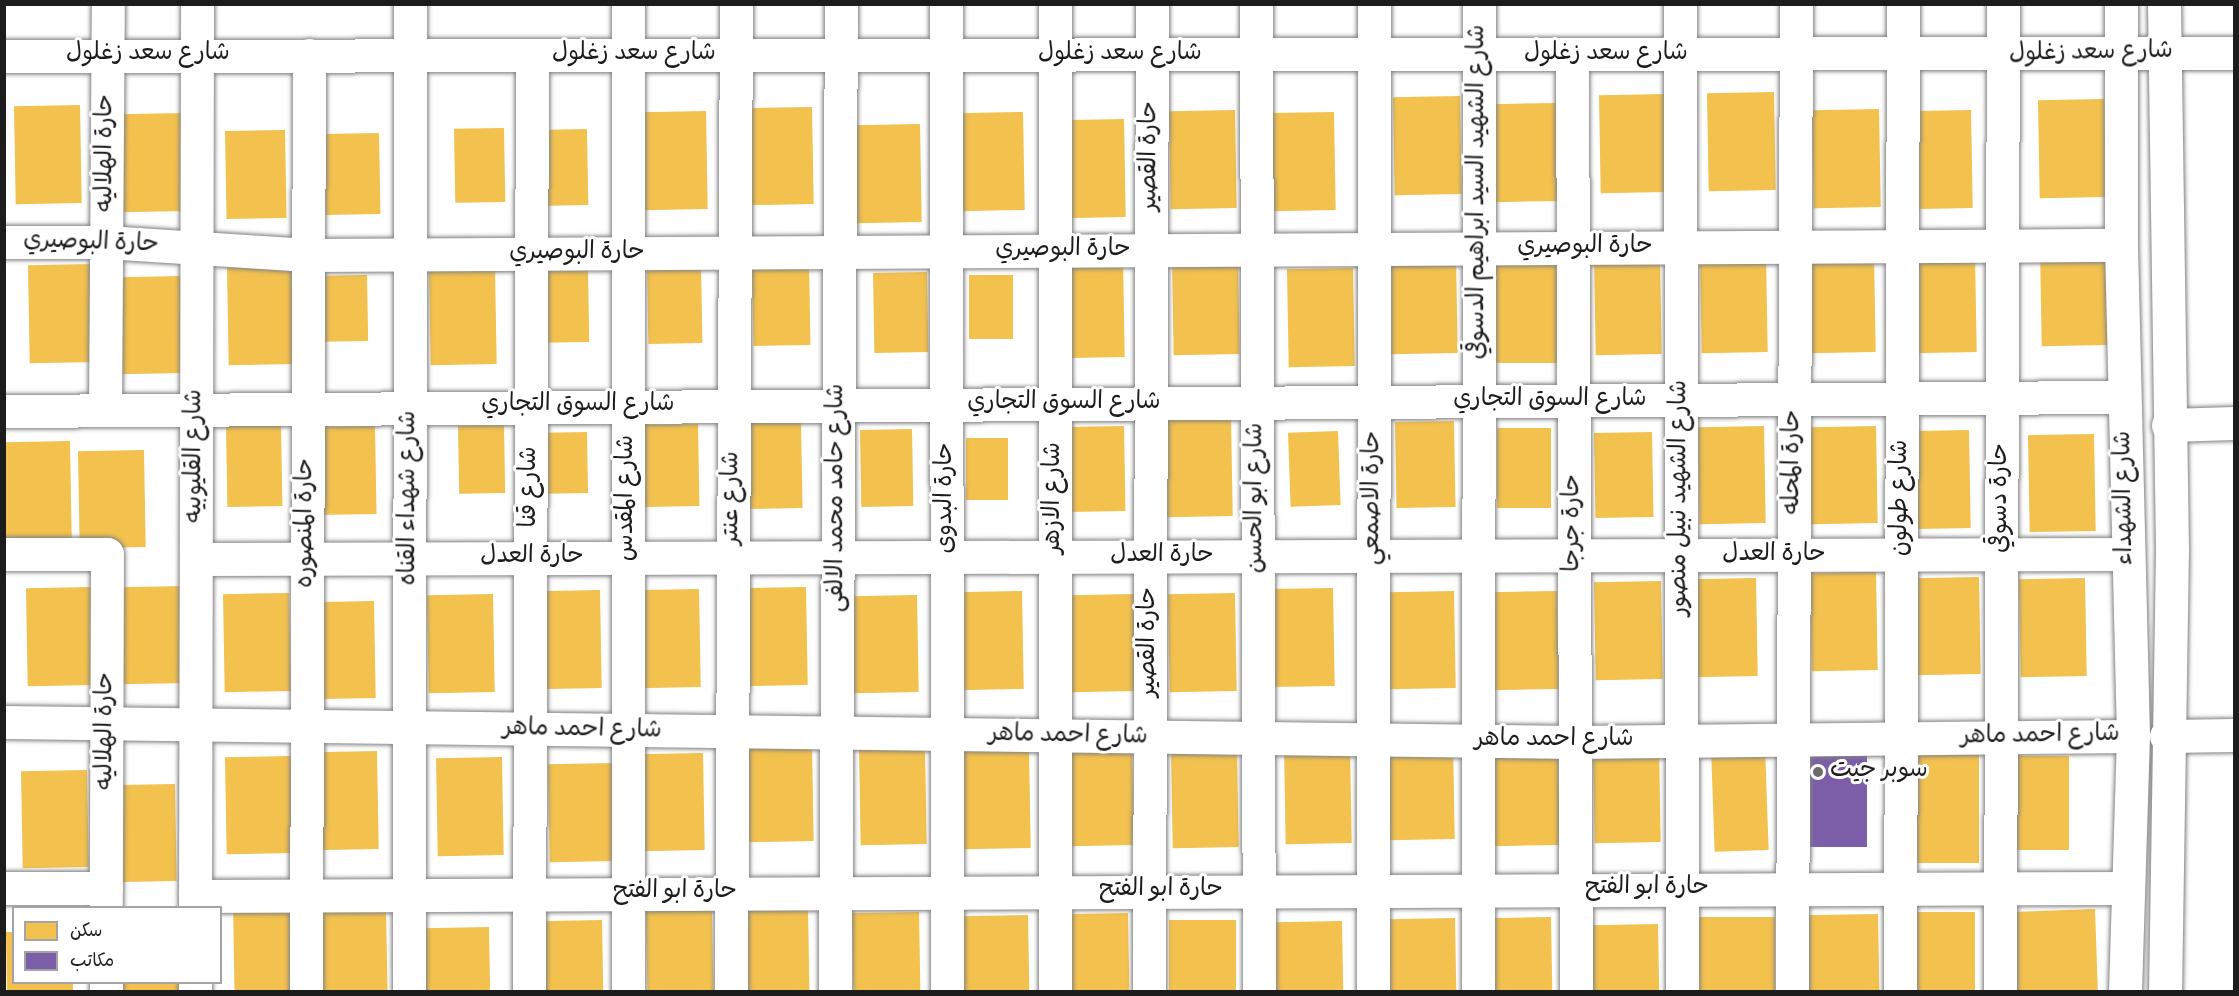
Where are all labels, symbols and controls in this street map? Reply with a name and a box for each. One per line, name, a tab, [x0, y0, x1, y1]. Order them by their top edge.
street label: شارع الشهيد السيد ابراهيم الدسوقي	[1465, 25, 1493, 359]
street label: شارع سعد زغلول	[2009, 38, 2173, 70]
street label: شارع سعد زغلول	[66, 41, 230, 69]
street label: شارع سعد زغلول	[552, 41, 716, 69]
street label: شارع سعد زغلول	[1038, 41, 1202, 69]
street label: شارع سعد زغلول	[1524, 41, 1688, 69]
street label: حارة الهلاليه	[93, 94, 121, 212]
street label: حارة القصير	[1137, 101, 1165, 211]
street label: حارة البوصيري	[23, 227, 159, 261]
street label: حارة البوصيري	[1517, 234, 1653, 262]
street label: حارة البوصيري	[995, 237, 1131, 265]
street label: حارة البوصيري	[509, 240, 645, 268]
street label: شارع الشهيد نبيل منصور	[1667, 380, 1695, 616]
street label: شارع حامد محمد الالفى	[824, 384, 852, 612]
street label: شارع السوق التجاري	[1453, 387, 1647, 415]
street label: شارع القليوبيه	[182, 389, 210, 523]
street label: شارع السوق التجاري	[967, 390, 1161, 418]
street label: شارع السوق التجاري	[481, 392, 675, 420]
street label: حارة المحله	[1780, 410, 1808, 514]
street label: شارع شهداء القناه	[396, 411, 424, 585]
street label: شارع ابو الحسن	[1243, 423, 1271, 573]
street label: حارة الاصمعي	[1360, 431, 1388, 565]
street label: شارع الشهداء	[2110, 431, 2142, 565]
street label: شارع المقدس	[614, 435, 642, 561]
street label: شارع طولون	[1888, 440, 1916, 556]
street label: شارع الازهر	[1041, 442, 1069, 554]
street label: حارة البدوى	[933, 443, 961, 553]
street label: حارة دسوقي	[1988, 443, 2016, 553]
street label: شارع قنا	[517, 446, 545, 528]
street label: شارع عنتر	[719, 451, 747, 545]
street label: حارة المنصوره	[293, 458, 321, 588]
street label: حارة جرجا	[1560, 474, 1588, 572]
street label: حارة العدل	[1722, 542, 1826, 570]
street label: حارة العدل	[1110, 543, 1214, 571]
street label: حارة العدل	[480, 544, 584, 572]
street label: حارة القصير	[1136, 587, 1164, 697]
street label: حارة الهلاليه	[93, 672, 121, 790]
street label: شارع احمد ماهر	[502, 715, 662, 747]
street label: شارع احمد ماهر	[988, 721, 1148, 753]
street label: شارع احمد ماهر	[1960, 721, 2120, 753]
street label: شارع احمد ماهر	[1474, 727, 1634, 755]
place label: سوبر جيت	[1830, 758, 1928, 786]
marker: سوبر جيت	[1811, 765, 1825, 779]
street label: حارة ابو الفتح	[1585, 875, 1709, 903]
street label: حارة ابو الفتح	[1099, 877, 1223, 905]
street label: حارة ابو الفتح	[613, 879, 737, 907]
legend	[12, 906, 222, 984]
text: سكن	[70, 920, 102, 945]
text: مكاتب	[70, 950, 114, 975]

